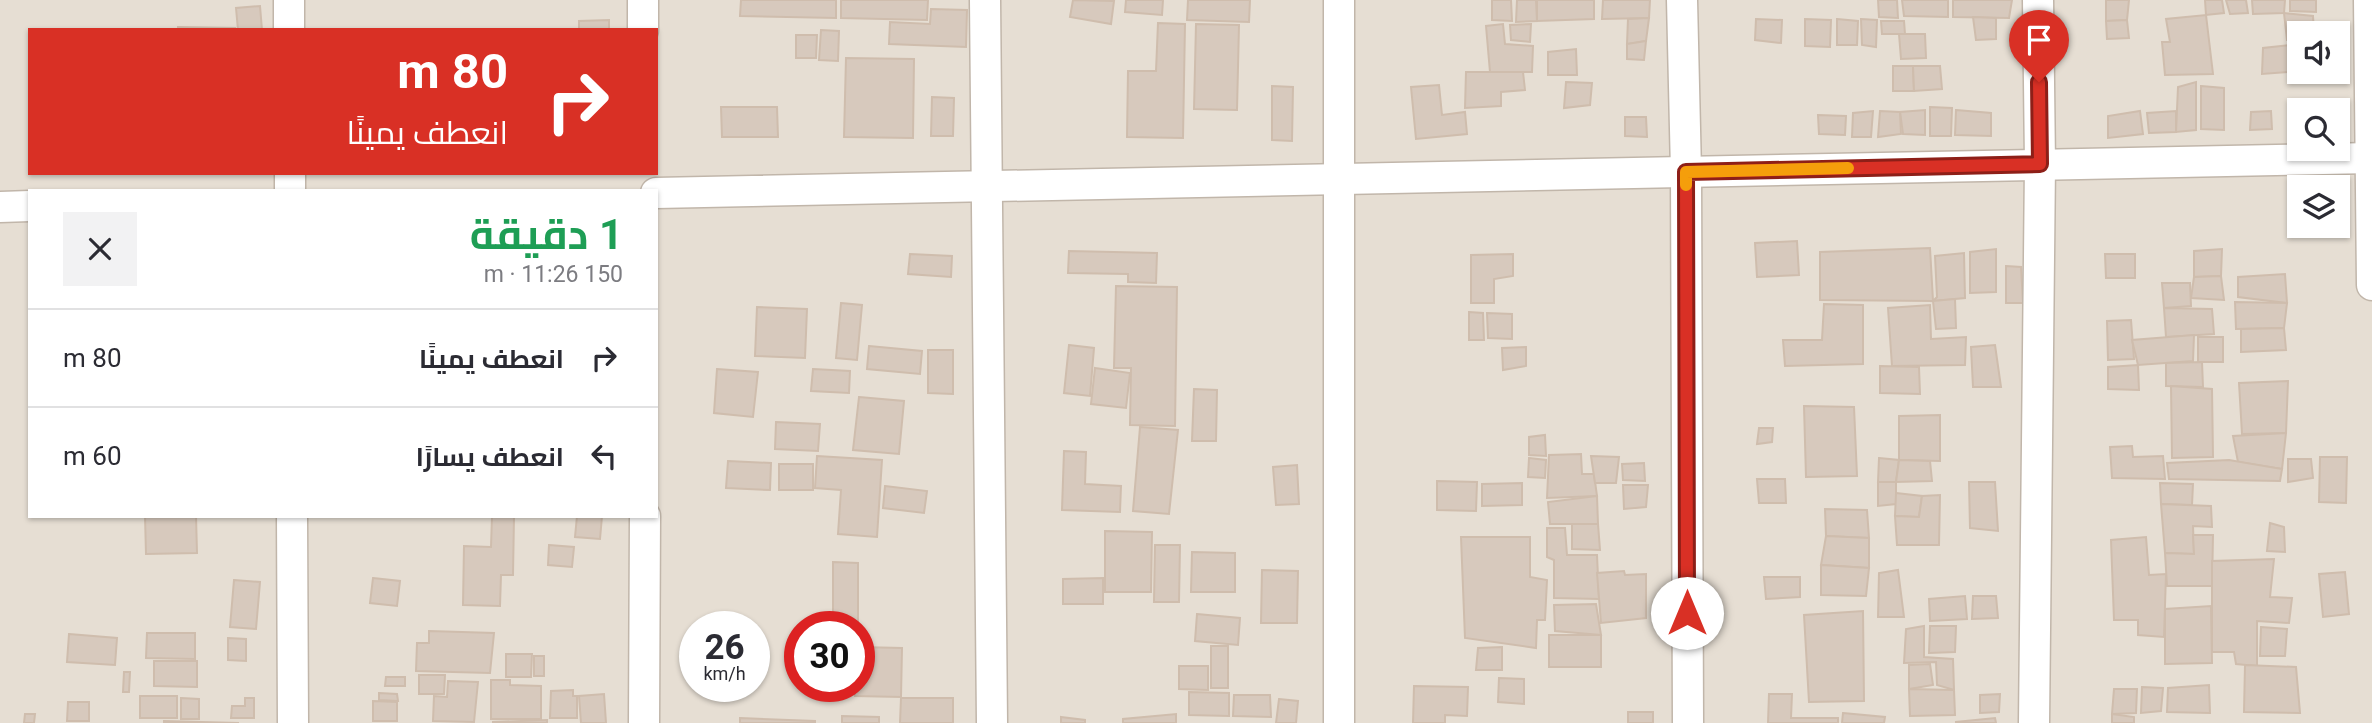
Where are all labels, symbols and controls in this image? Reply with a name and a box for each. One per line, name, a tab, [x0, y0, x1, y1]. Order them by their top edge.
pin	[2009, 10, 2069, 82]
icon: arrive	[2020, 21, 2058, 59]
map controls	[2287, 21, 2350, 238]
button: sound	[2287, 21, 2350, 84]
text: 80 m	[397, 43, 508, 100]
icon: right	[532, 56, 623, 147]
button: search	[2287, 98, 2350, 161]
text: انعطف يمينًا	[346, 114, 508, 152]
button: layers	[2287, 175, 2350, 238]
text: 1 دقيقة	[470, 210, 623, 259]
button: close	[63, 212, 137, 286]
text: 150 m · 11:26	[484, 261, 623, 288]
icon: right	[585, 339, 623, 377]
text: 80 m	[63, 343, 122, 373]
text: انعطف يمينًا	[419, 344, 564, 374]
icon: left	[585, 437, 623, 475]
text: 60 m	[63, 441, 122, 471]
text: انعطف يسارًا	[416, 442, 564, 472]
position arrow	[1650, 576, 1724, 650]
speed limit sign: 30	[784, 611, 875, 702]
text: 26	[704, 627, 745, 668]
text: km/h	[703, 663, 746, 684]

